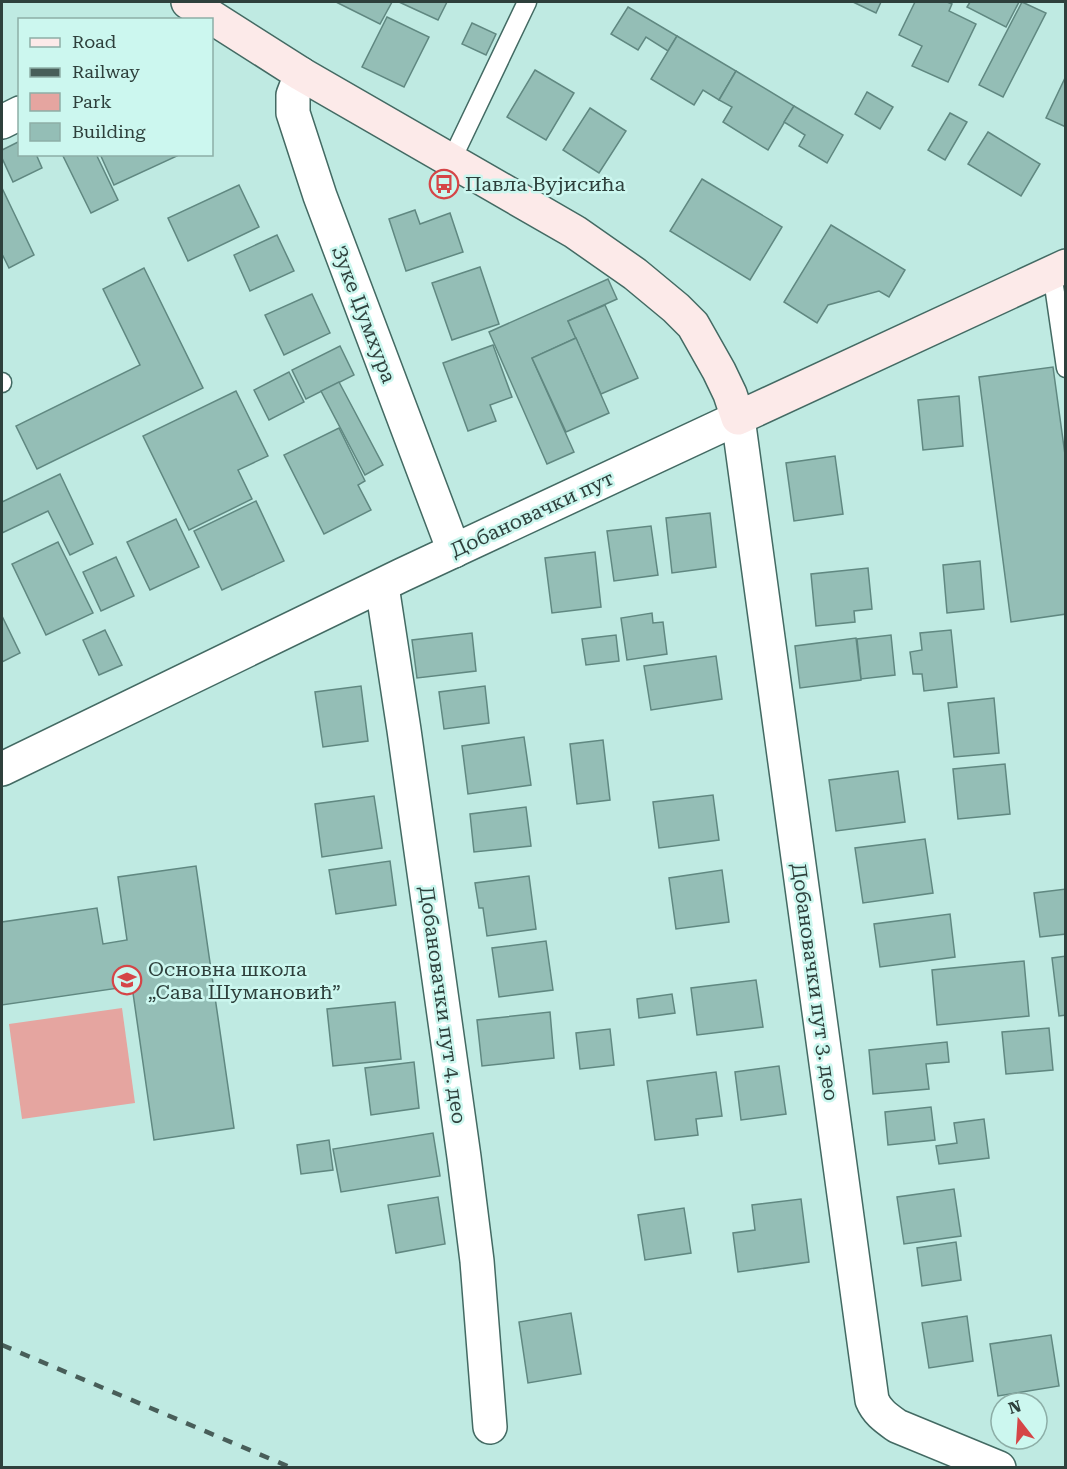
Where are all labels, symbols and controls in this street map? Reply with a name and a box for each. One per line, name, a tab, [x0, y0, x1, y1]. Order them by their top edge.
legend	[18, 18, 213, 156]
text: Road	[72, 31, 117, 52]
text: Railway	[72, 61, 140, 82]
text: Park	[72, 91, 112, 112]
text: Building	[72, 121, 146, 142]
bus stop icon: Павла Вујисића	[428, 168, 460, 200]
place label: Павла Вујисића	[465, 172, 625, 196]
street label: Зуке Џумхура	[327, 242, 401, 386]
street label: Добановачки пут	[447, 466, 617, 562]
street label: Добановачки пут 3. део	[786, 862, 844, 1102]
street label: Добановачки пут 4. део	[414, 885, 472, 1125]
place label: Основна школа „Сава Шумановић”	[148, 957, 341, 1004]
school or university icon: Основна школа „Сава Шумановић”	[111, 964, 143, 996]
north arrow	[989, 1391, 1049, 1451]
text: N	[1006, 1396, 1023, 1418]

